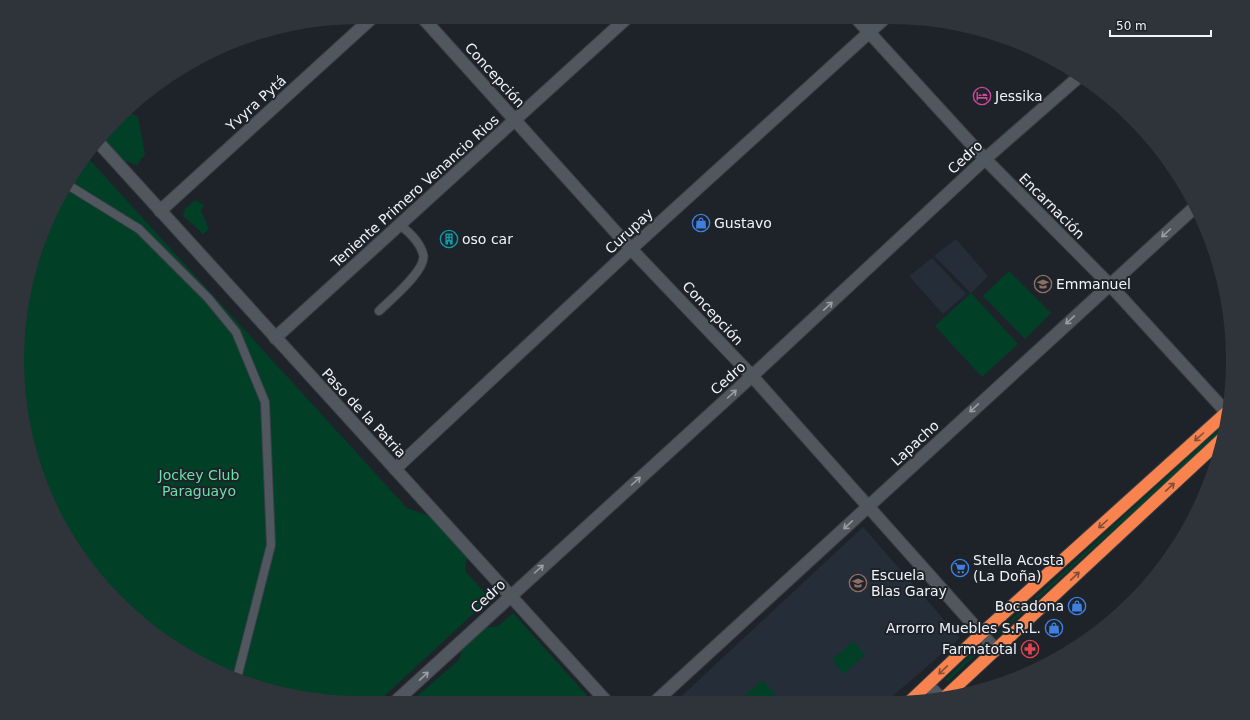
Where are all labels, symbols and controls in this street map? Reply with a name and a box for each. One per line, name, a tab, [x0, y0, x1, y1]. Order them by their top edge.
scale bar	[1110, 12, 1211, 38]
text: 50 m	[1116, 19, 1147, 33]
street label: Concepción	[462, 39, 528, 111]
street label: Yvyra Pytá	[222, 72, 289, 135]
hotel icon: Jessika	[972, 86, 992, 106]
place label: Jessika	[994, 88, 1043, 104]
street label: Teniente Primero Venancio Rios	[327, 112, 502, 271]
street label: Cedro	[944, 137, 986, 177]
street label: Encarnación	[1016, 170, 1088, 242]
street label: Curupay	[602, 205, 656, 257]
shop icon: Gustavo	[691, 213, 711, 233]
place label: Gustavo	[714, 215, 772, 231]
one-way arrow	[1161, 228, 1171, 238]
building icon: oso car	[439, 229, 459, 249]
place label: oso car	[462, 231, 513, 247]
school or university icon: Emmanuel	[1033, 274, 1053, 294]
place label: Emmanuel	[1056, 276, 1131, 292]
street label: Concepción	[679, 278, 747, 348]
one-way arrow	[822, 302, 832, 311]
one-way arrow	[1065, 316, 1075, 325]
street label: Cedro	[707, 358, 749, 398]
street label: Paso de la Patria	[319, 365, 409, 461]
one-way arrow	[727, 389, 737, 399]
one-way arrow	[969, 404, 980, 413]
street label: Lapacho	[888, 417, 942, 469]
one-way arrow	[1194, 432, 1204, 442]
park label: Jockey Club Paraguayo	[158, 467, 239, 499]
one-way arrow	[631, 477, 641, 486]
one-way arrow	[1165, 482, 1175, 492]
one-way arrow	[843, 520, 853, 530]
one-way arrow	[1097, 520, 1108, 529]
place label: Stella Acosta (La Doña)	[973, 552, 1064, 584]
supermarket icon: Stella Acosta (La Doña)	[950, 558, 970, 578]
one-way arrow	[534, 564, 545, 573]
place label: Escuela Blas Garay	[871, 567, 947, 599]
one-way arrow	[1070, 571, 1080, 581]
school or university icon: Escuela Blas Garay	[848, 573, 868, 593]
street label: Cedro	[467, 576, 509, 616]
shop icon: Bocadona	[1067, 596, 1087, 616]
place label: Bocadona	[995, 598, 1064, 614]
shop icon: Arrorro Muebles S.R.L.	[1044, 618, 1064, 638]
place label: Arrorro Muebles S.R.L.	[886, 620, 1041, 636]
pharmacy icon: Farmatotal	[1020, 639, 1040, 659]
place label: Farmatotal	[942, 641, 1017, 657]
one-way arrow	[939, 665, 949, 674]
one-way arrow	[418, 671, 429, 680]

